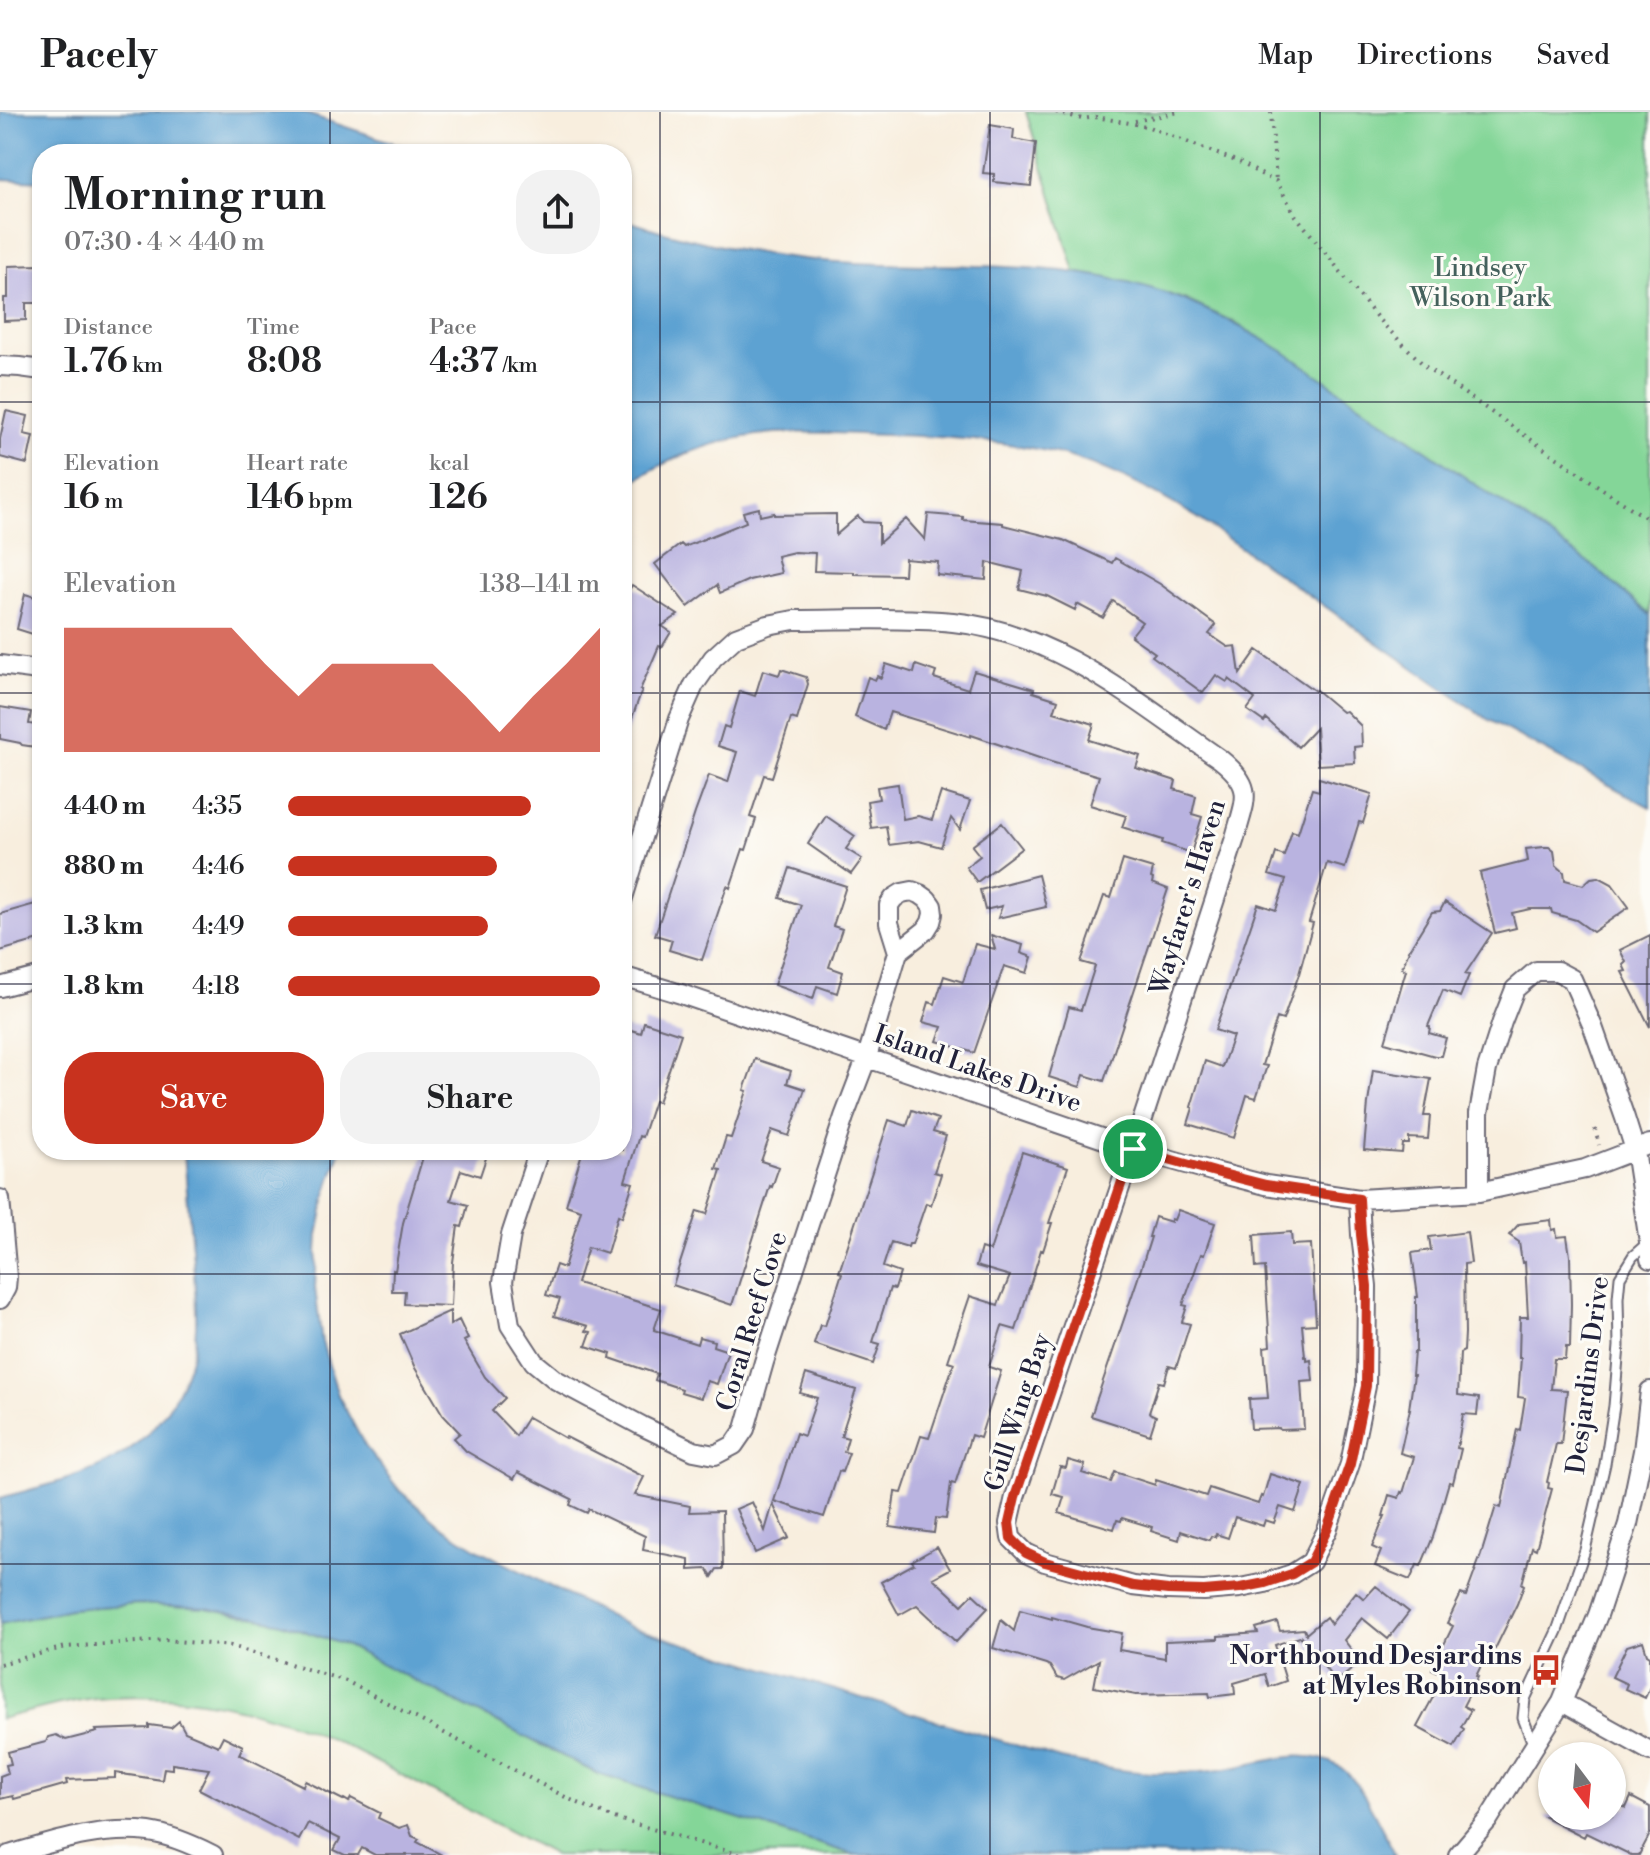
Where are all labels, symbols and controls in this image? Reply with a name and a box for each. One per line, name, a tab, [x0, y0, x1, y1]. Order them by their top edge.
text: Pacely	[40, 32, 157, 79]
text: Map	[1258, 38, 1313, 73]
text: Directions	[1357, 38, 1492, 73]
text: Saved	[1536, 38, 1610, 73]
text: Morning run	[64, 168, 326, 223]
button: share	[516, 170, 600, 254]
text: 07:30 · 4 × 440 m	[64, 226, 265, 258]
park label: Lindsey Wilson Park	[1409, 252, 1551, 314]
text: Distance	[64, 314, 153, 341]
text: Time	[247, 314, 300, 341]
text: Pace	[429, 314, 477, 341]
text: 1.76	[64, 341, 128, 383]
text: 8:08	[247, 341, 322, 383]
text: 4:37	[429, 341, 498, 383]
text: km	[128, 352, 163, 379]
text: /km	[498, 352, 538, 379]
text: Elevation	[64, 450, 159, 477]
text: Heart rate	[247, 450, 348, 477]
text: kcal	[429, 450, 469, 477]
text: 16	[64, 477, 100, 519]
text: 146	[247, 477, 304, 519]
text: 126	[429, 477, 488, 519]
text: m	[100, 488, 124, 515]
text: bpm	[304, 488, 353, 515]
text: Elevation	[64, 568, 177, 600]
text: 138–141 m	[480, 568, 600, 600]
text: 440 m	[64, 790, 146, 822]
text: 4:35	[192, 790, 242, 822]
street label: Wayfarer's Haven	[1143, 796, 1233, 1000]
text: 880 m	[64, 850, 144, 882]
text: 4:46	[192, 850, 245, 882]
text: 1.3 km	[64, 910, 143, 942]
text: 4:49	[192, 910, 245, 942]
text: 1.8 km	[64, 970, 144, 1002]
text: 4:18	[192, 970, 240, 1002]
street label: Island Lakes Drive	[870, 1018, 1086, 1119]
button: Save	[64, 1052, 324, 1144]
button: Share	[340, 1052, 600, 1144]
pin	[1099, 1115, 1167, 1183]
icon: arrive	[1111, 1127, 1155, 1171]
street label: Coral Reef Cove	[709, 1228, 794, 1415]
street label: Desjardins Drive	[1560, 1274, 1616, 1476]
street label: Gull Wing Bay	[977, 1329, 1059, 1495]
place label: Northbound Desjardins at Myles Robinson	[1230, 1640, 1522, 1702]
bus stop icon: Northbound Desjardins at Myles Robinson	[1529, 1653, 1563, 1687]
north arrow	[1538, 1742, 1626, 1830]
map controls	[1538, 1742, 1626, 1830]

